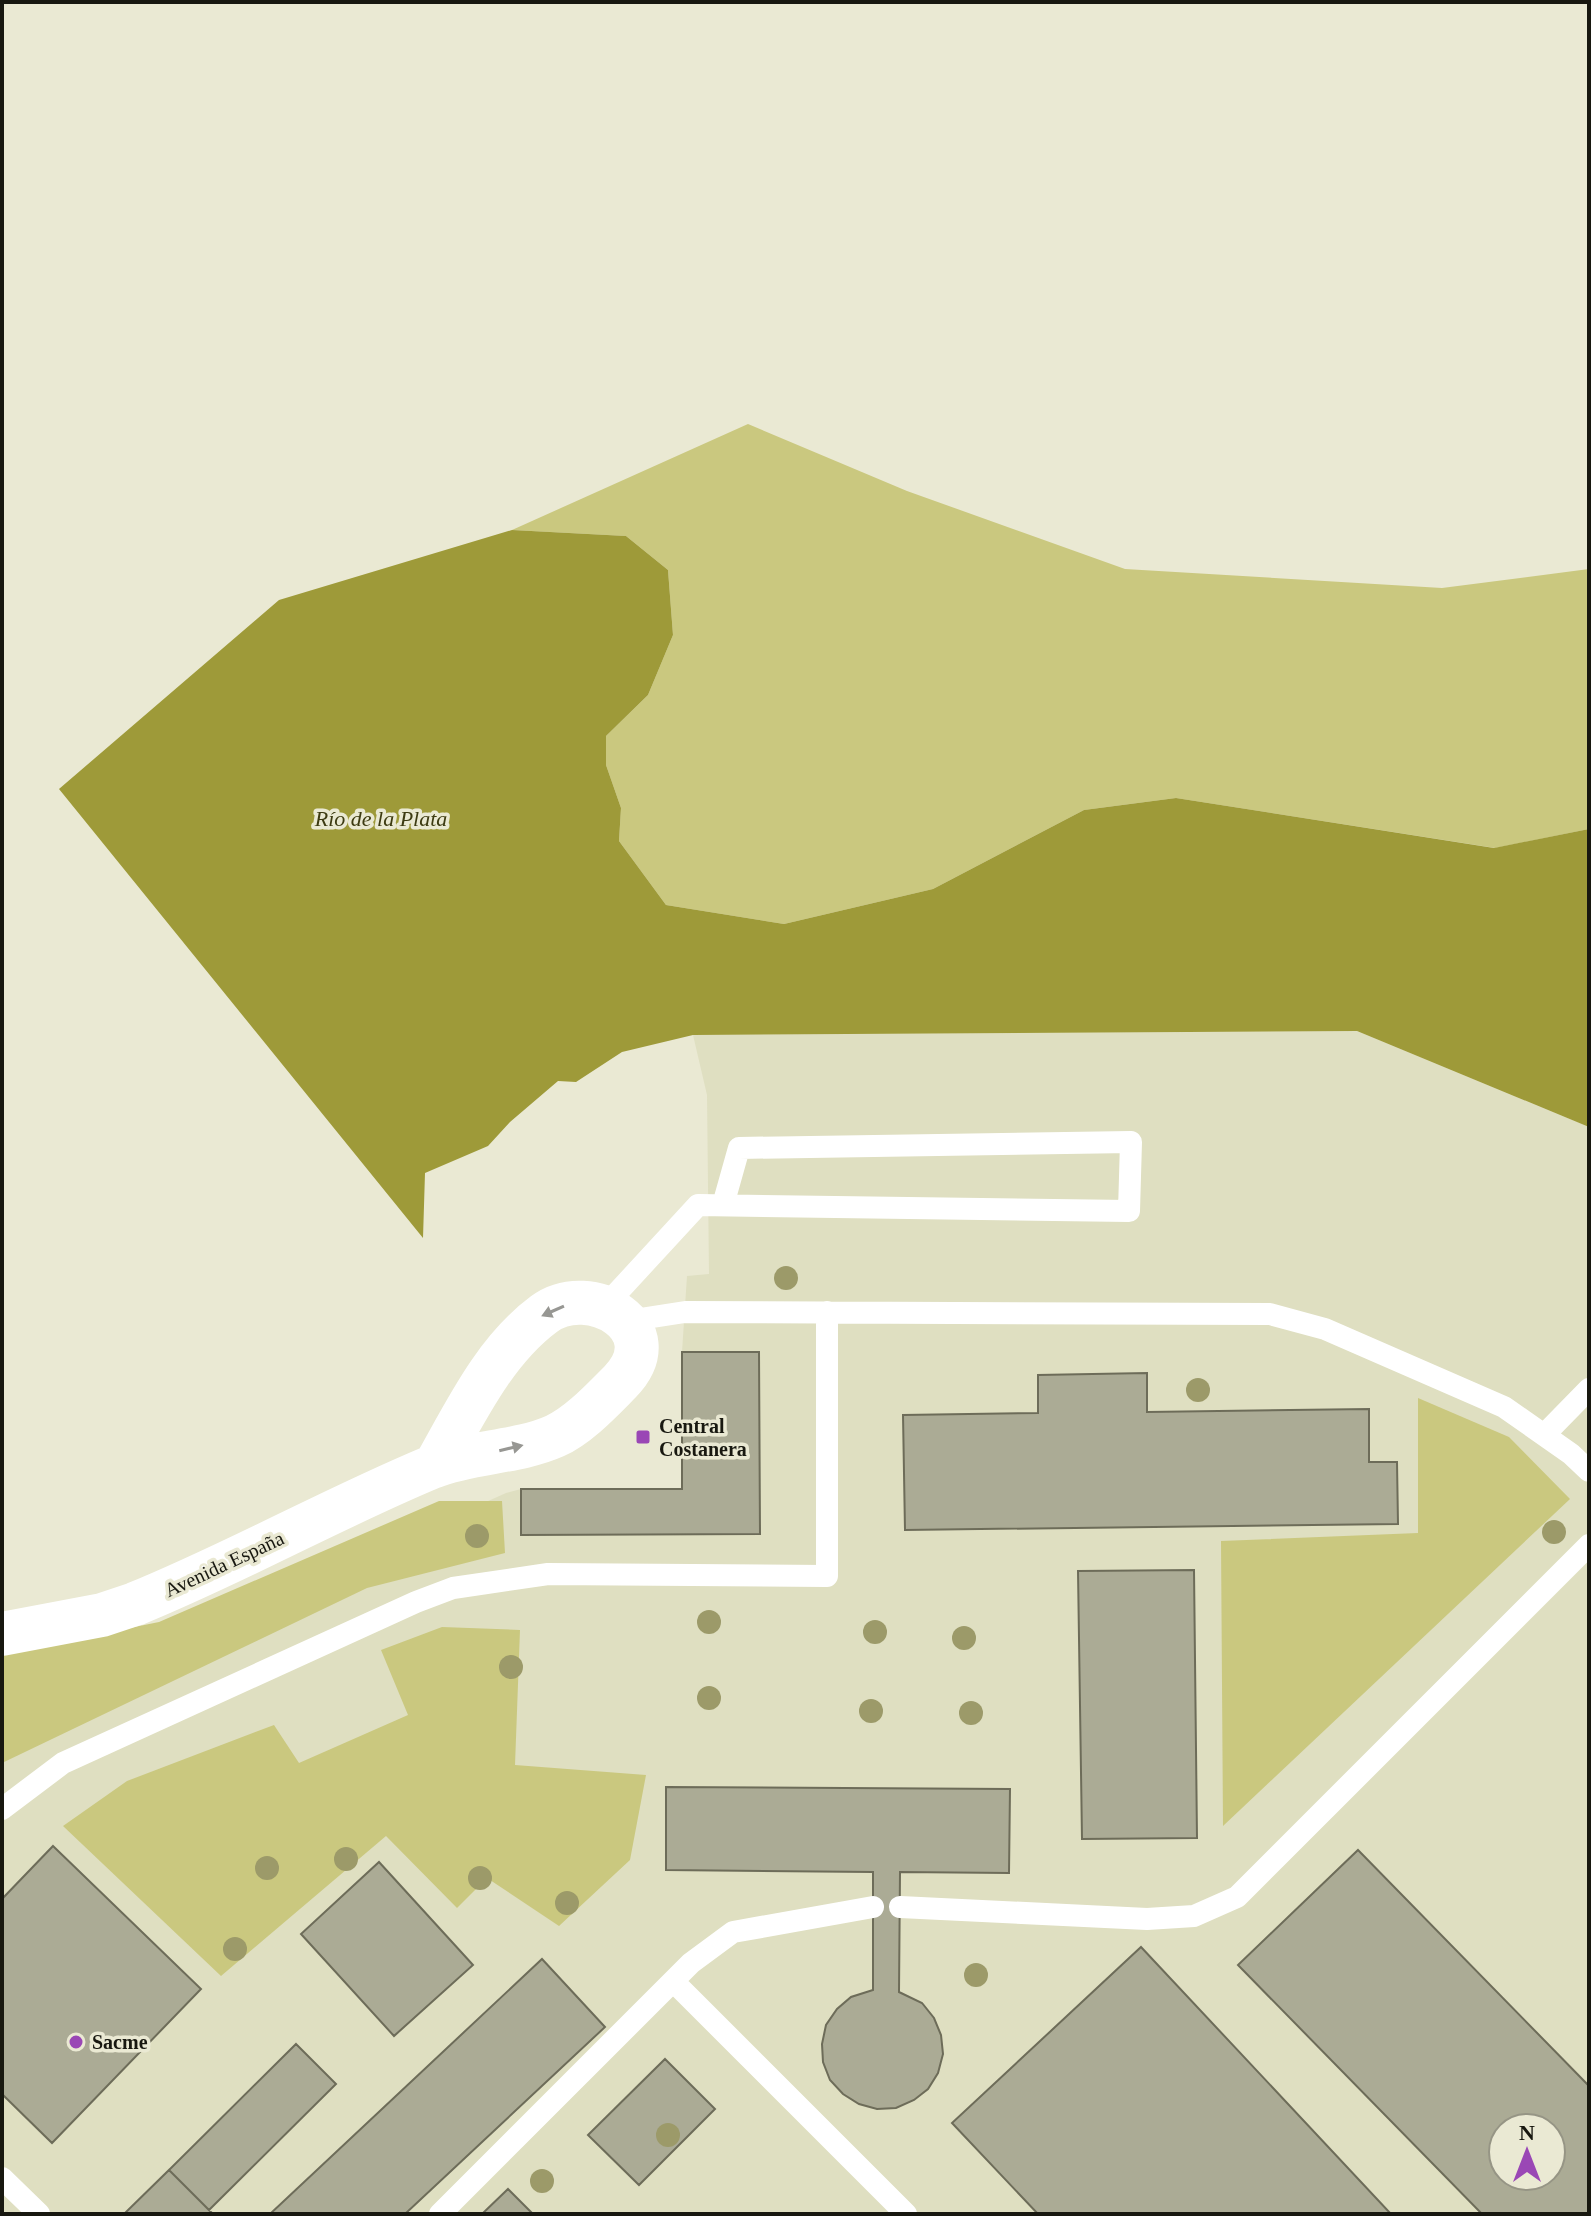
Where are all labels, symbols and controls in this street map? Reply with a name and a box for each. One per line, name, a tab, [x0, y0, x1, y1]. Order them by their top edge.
water label: Río de la Plata	[314, 806, 447, 831]
one-way arrow	[542, 1305, 565, 1318]
place label: Central Costanera	[659, 1415, 747, 1460]
marker: Central Costanera	[634, 1428, 652, 1446]
one-way arrow	[499, 1441, 524, 1453]
street label: Avenida España	[161, 1527, 288, 1602]
place label: Sacme	[92, 2031, 148, 2053]
marker: Sacme	[67, 2033, 85, 2051]
north arrow	[1487, 2112, 1567, 2192]
text: N	[1519, 2120, 1535, 2145]

